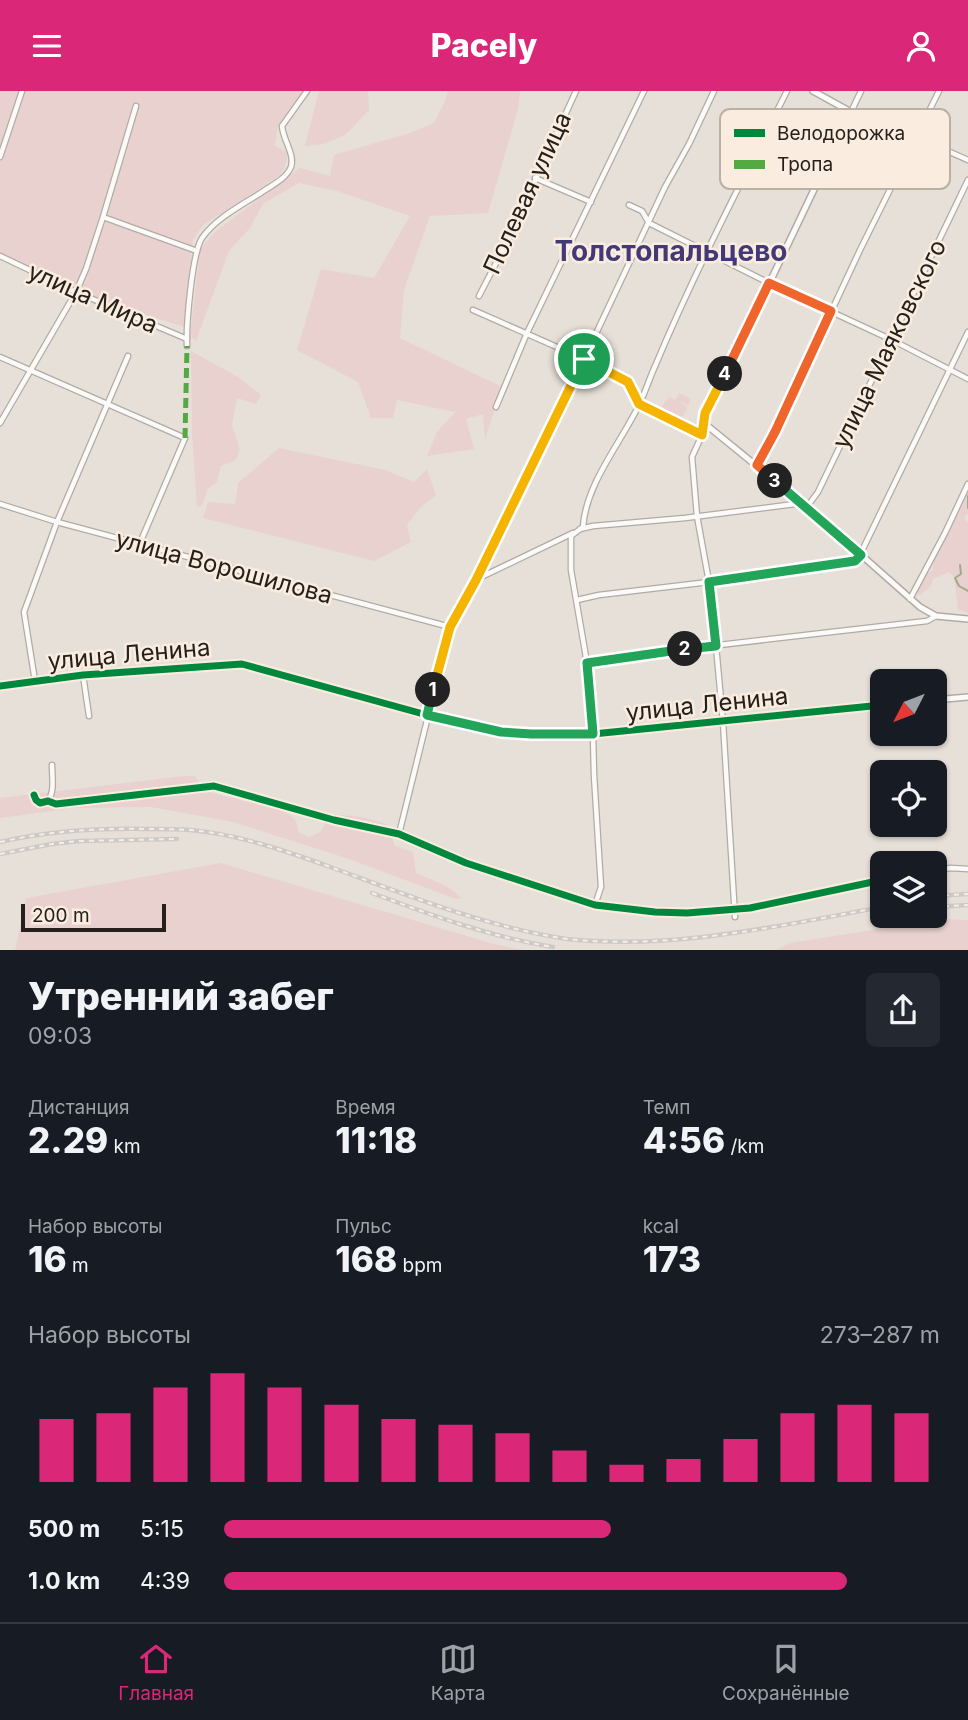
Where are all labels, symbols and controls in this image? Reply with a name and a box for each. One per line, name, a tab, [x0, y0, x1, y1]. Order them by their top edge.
text: Pacely	[431, 26, 537, 65]
icon: menu	[28, 27, 66, 65]
icon: person	[902, 27, 940, 65]
street label: Полевая улица	[477, 107, 577, 279]
legend	[720, 109, 950, 189]
text: Велодорожка	[777, 122, 905, 145]
text: Тропа	[777, 153, 833, 176]
district label: Толстопальцево	[554, 234, 788, 268]
street label: улица Маяковского	[826, 235, 952, 453]
street label: улица Мира	[24, 256, 162, 340]
pin	[554, 329, 614, 389]
icon: arrive	[565, 340, 603, 378]
pin: 4	[708, 357, 742, 391]
text: 4	[718, 362, 731, 385]
pin: 3	[758, 463, 792, 499]
text: 3	[768, 469, 781, 492]
street label: улица Ворошилова	[112, 524, 336, 610]
pin: 2	[668, 631, 702, 667]
street label: улица Ленина	[47, 632, 211, 676]
text: 2	[679, 637, 690, 660]
north arrow	[870, 669, 947, 745]
map controls	[870, 669, 947, 928]
pin: 1	[416, 673, 450, 707]
text: 1	[428, 678, 437, 701]
street label: улица Ленина	[624, 681, 790, 727]
button: locate	[870, 760, 947, 837]
button: layers	[870, 851, 947, 928]
scale bar	[21, 901, 166, 933]
text: 200 m	[32, 904, 90, 927]
text: Утренний забег	[28, 973, 334, 1019]
button: share	[866, 973, 940, 1047]
text: 09:03	[28, 1022, 92, 1050]
text: Дистанция	[28, 1096, 130, 1119]
text: Время	[335, 1096, 396, 1119]
text: Темп	[643, 1096, 690, 1119]
text: 2.29	[28, 1119, 108, 1161]
text: 11:18	[335, 1119, 417, 1161]
text: 4:56	[643, 1119, 725, 1161]
text: km	[108, 1135, 141, 1158]
text: /km	[725, 1135, 764, 1158]
text: Набор высоты	[28, 1215, 163, 1238]
text: Пульс	[335, 1215, 392, 1238]
text: kcal	[643, 1215, 679, 1238]
text: 16	[28, 1238, 67, 1280]
text: 168	[335, 1238, 397, 1280]
text: 173	[643, 1238, 701, 1280]
text: m	[67, 1254, 89, 1277]
text: bpm	[397, 1254, 442, 1277]
text: Набор высоты	[28, 1321, 191, 1349]
text: 273–287 m	[820, 1321, 940, 1349]
text: 500 m	[28, 1515, 100, 1543]
text: 5:15	[140, 1515, 184, 1543]
text: 1.0 km	[28, 1567, 100, 1595]
text: 4:39	[140, 1567, 190, 1595]
tab: Главная	[118, 1640, 194, 1705]
tab: Карта	[431, 1640, 485, 1705]
tab: Сохранённые	[722, 1640, 850, 1705]

